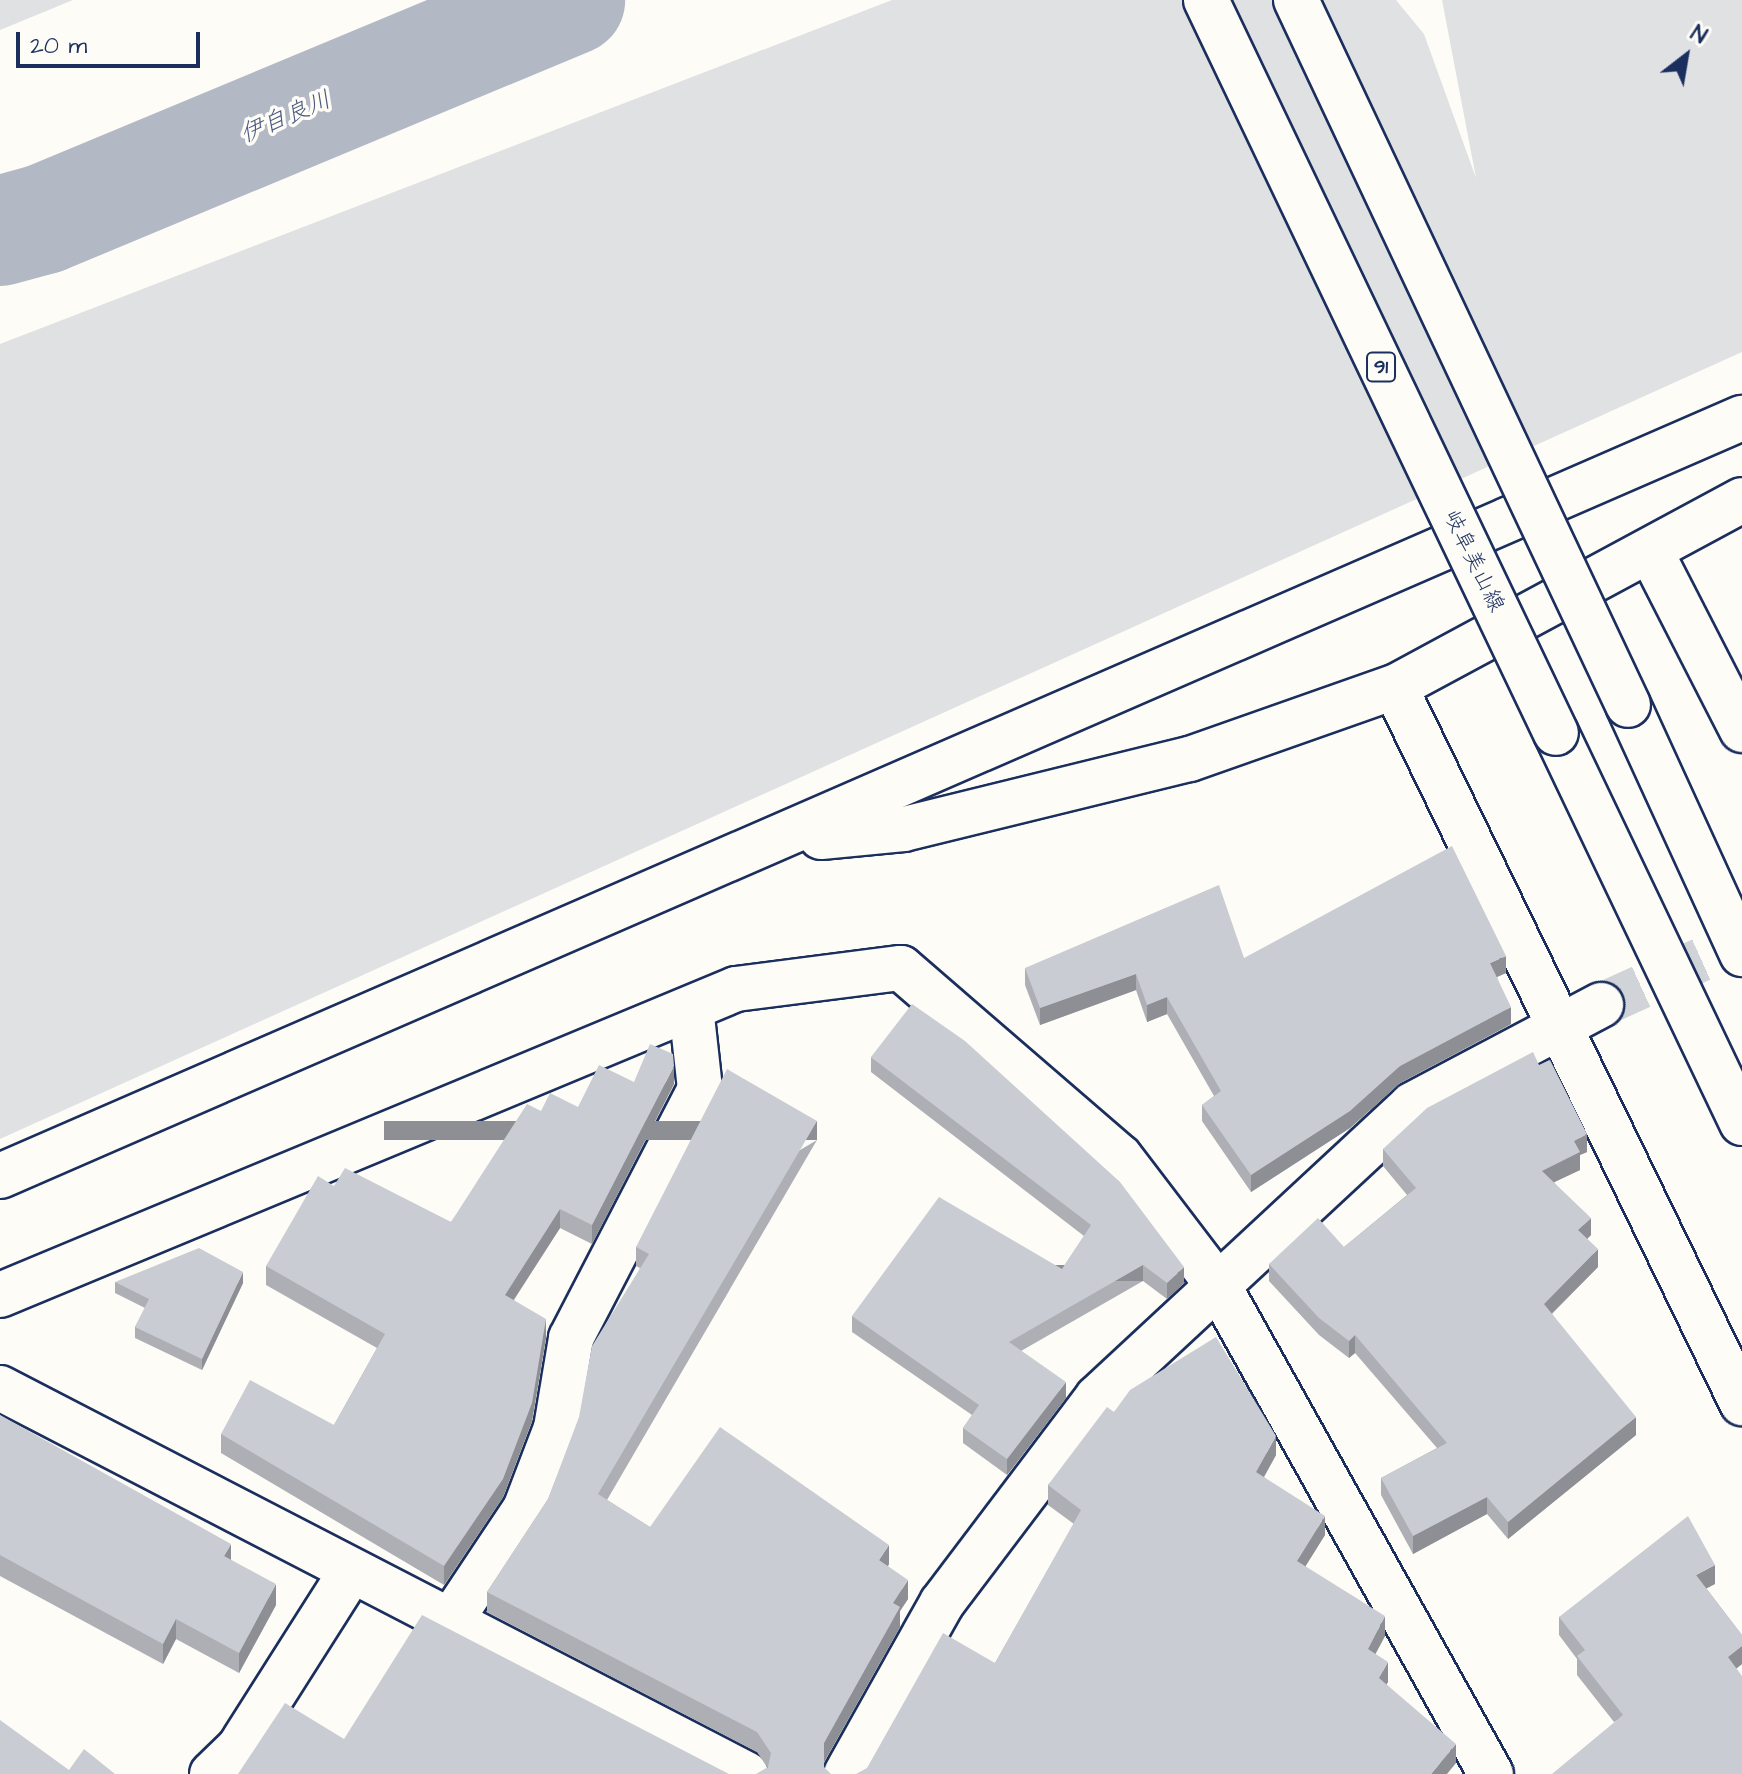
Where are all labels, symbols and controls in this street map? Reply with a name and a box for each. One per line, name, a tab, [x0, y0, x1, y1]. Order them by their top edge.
scale bar	[20, 16, 204, 66]
north arrow	[1646, 16, 1726, 96]
text: N	[1685, 18, 1713, 52]
text: 20 m	[30, 29, 87, 63]
water label: 伊自良川	[236, 86, 336, 150]
road number: 91	[1365, 351, 1397, 383]
street label: 岐阜美山線	[1438, 506, 1510, 616]

